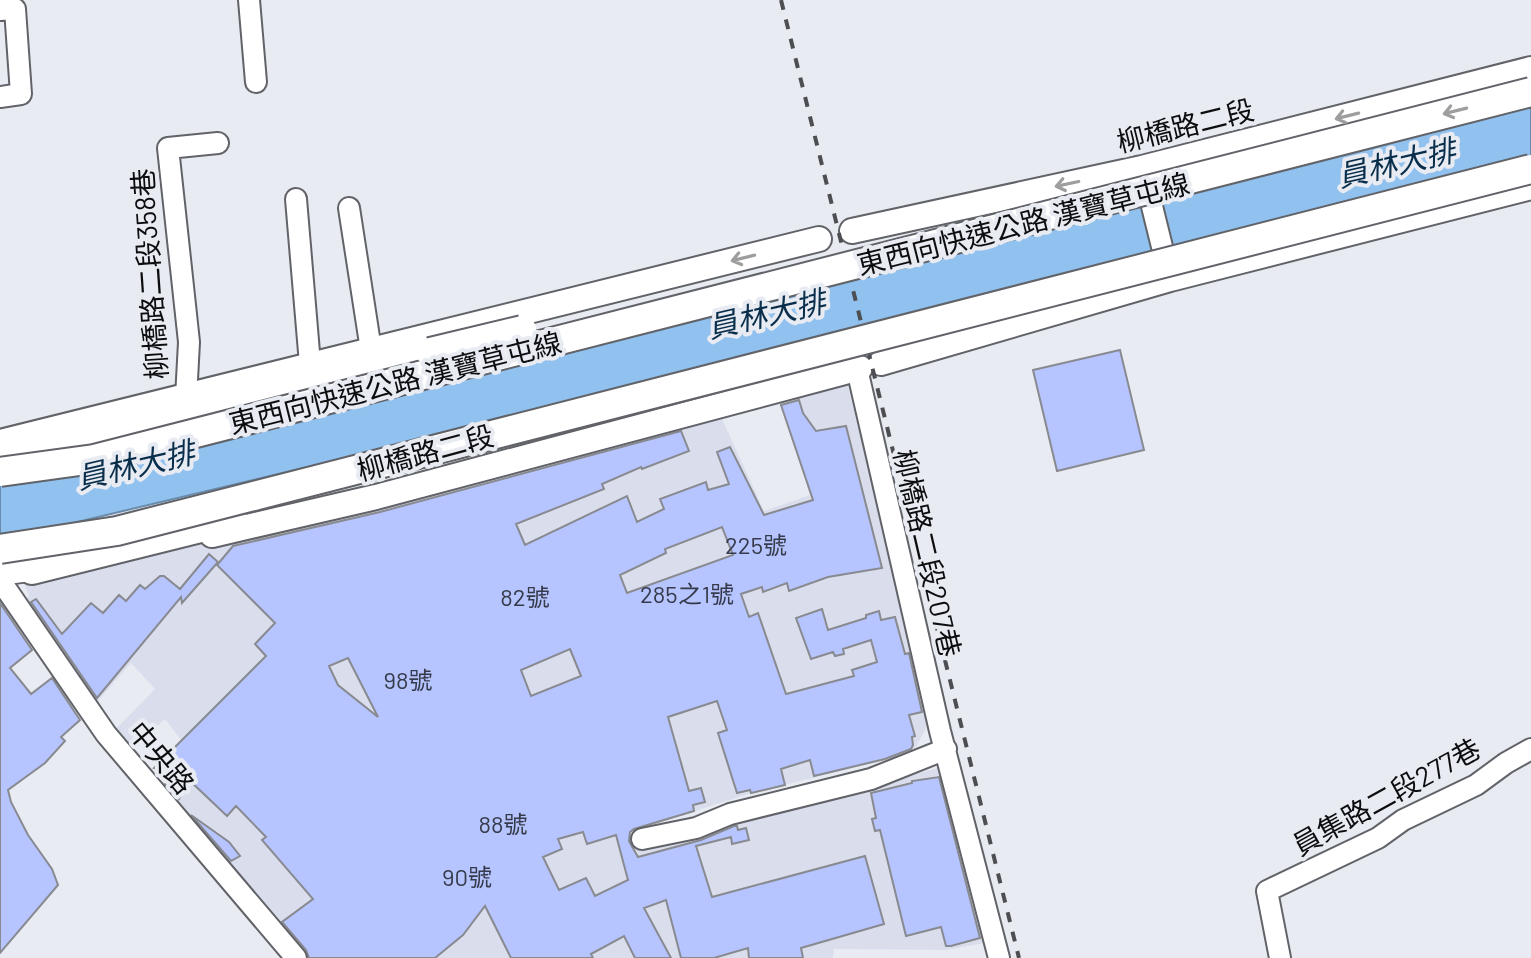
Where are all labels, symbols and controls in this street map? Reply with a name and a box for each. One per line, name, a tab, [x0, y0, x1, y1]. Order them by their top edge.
street label: 柳橋路二段	[1113, 92, 1257, 158]
one-way arrow	[1443, 105, 1469, 120]
one-way arrow	[1334, 109, 1360, 124]
water label: 員林大排	[1333, 130, 1462, 193]
street label: 東西向快速公路 漢寶草屯線	[853, 165, 1193, 281]
street label: 柳橋路二段358巷	[125, 167, 173, 381]
one-way arrow	[1055, 177, 1080, 192]
one-way arrow	[731, 251, 757, 266]
water label: 員林大排	[703, 281, 832, 344]
street label: 東西向快速公路 漢寶草屯線	[225, 324, 565, 440]
street label: 柳橋路二段	[353, 417, 497, 487]
water label: 員林大排	[72, 432, 201, 495]
street label: 柳橋路二段207巷	[888, 446, 968, 660]
house number: 225號	[725, 530, 787, 559]
house number: 285之1號	[640, 579, 734, 608]
house number: 82號	[500, 582, 550, 611]
house number: 98號	[383, 665, 433, 694]
street label: 中央路	[122, 714, 202, 800]
street label: 員集路二段277巷	[1286, 730, 1486, 862]
house number: 88號	[478, 809, 528, 838]
house number: 90號	[442, 862, 492, 891]

